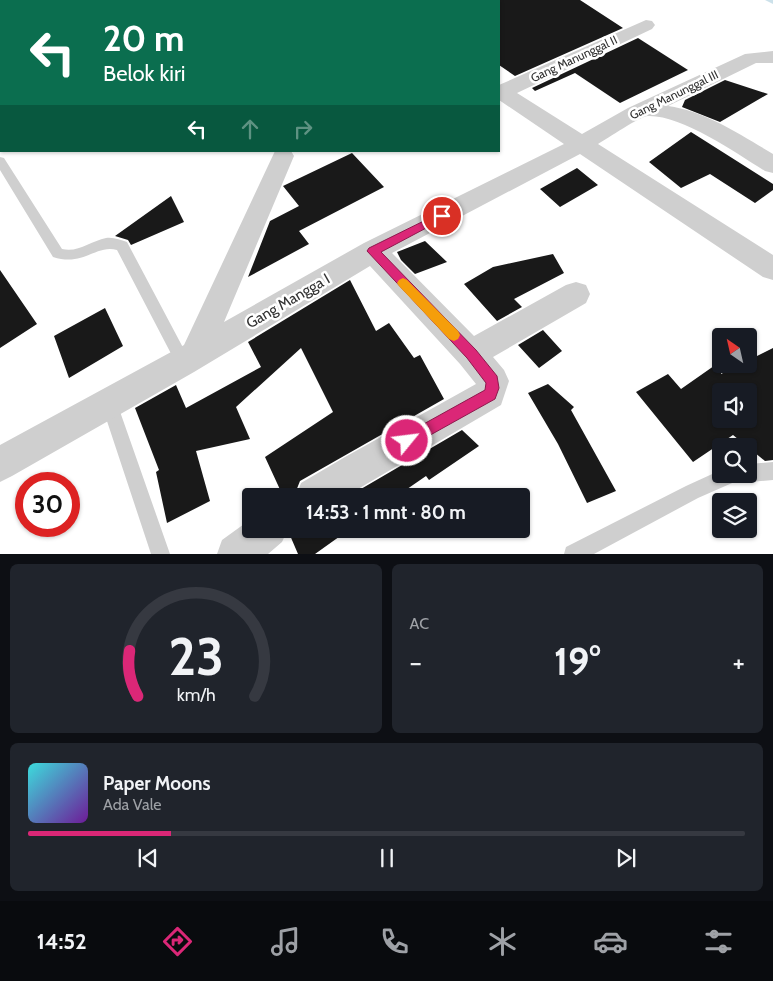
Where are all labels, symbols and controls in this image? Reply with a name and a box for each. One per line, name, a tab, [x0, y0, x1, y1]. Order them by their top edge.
text: 20 m	[103, 17, 185, 60]
icon: left	[20, 20, 85, 85]
street label: Gang Manunggal II	[528, 32, 619, 85]
text: Belok kiri	[103, 60, 186, 87]
street label: Gang Manunggal III	[627, 67, 721, 123]
icon: left	[183, 115, 211, 143]
icon: ahead	[236, 115, 264, 143]
icon: right	[289, 115, 317, 143]
pin	[421, 195, 463, 237]
icon: arrive	[428, 202, 456, 230]
street label: Gang Mangga I	[243, 270, 333, 332]
north arrow	[712, 328, 758, 372]
map controls	[712, 328, 757, 538]
button: sound	[712, 383, 757, 428]
position arrow	[380, 414, 432, 466]
button: search	[712, 438, 757, 483]
speed limit sign: 30	[15, 472, 80, 537]
button: layers	[712, 493, 757, 538]
text: 14:53 · 1 mnt · 80 m	[306, 501, 466, 524]
text: AC	[410, 614, 429, 633]
text: 23	[168, 625, 224, 688]
text: 19°	[554, 638, 600, 685]
text: −	[410, 645, 422, 679]
text: +	[733, 645, 745, 679]
text: km/h	[176, 684, 215, 705]
text: Paper Moons	[103, 772, 211, 795]
text: Ada Vale	[103, 795, 162, 814]
icon: previous	[134, 844, 162, 872]
icon: pause	[373, 844, 401, 872]
icon: next	[612, 844, 640, 872]
icon: directions	[160, 924, 195, 959]
icon: music	[268, 924, 303, 959]
icon: phone	[377, 924, 412, 959]
icon: climate	[485, 924, 520, 959]
icon: car	[593, 924, 628, 959]
icon: filters	[701, 924, 736, 959]
text: 14:52	[37, 928, 87, 955]

